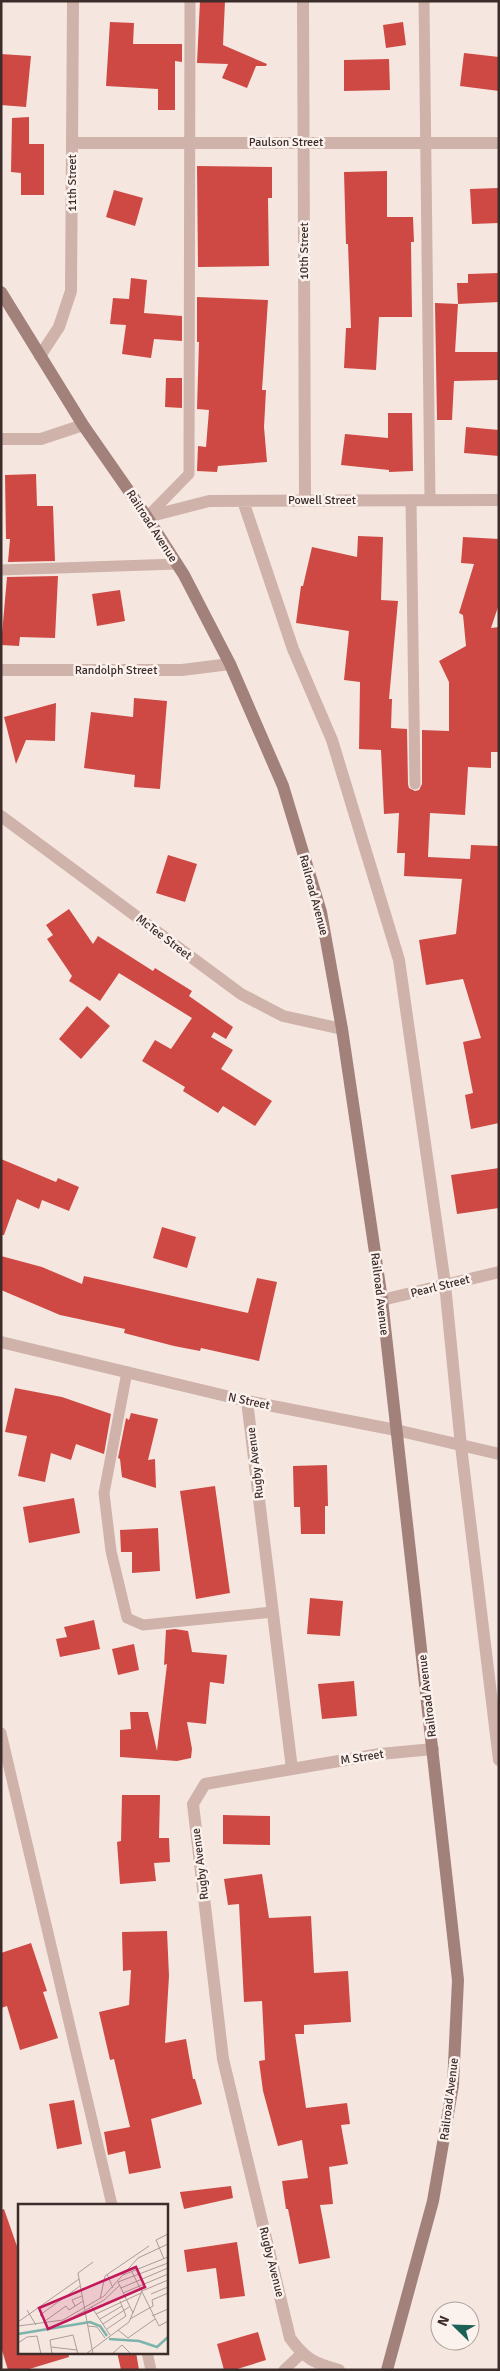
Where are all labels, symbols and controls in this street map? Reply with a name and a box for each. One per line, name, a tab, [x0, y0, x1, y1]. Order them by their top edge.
street label: Paulson Street	[249, 135, 323, 150]
street label: 11th Street	[65, 154, 80, 212]
street label: 10th Street	[297, 222, 312, 280]
street label: Railroad Avenue	[123, 487, 180, 565]
street label: Powell Street	[288, 493, 356, 508]
street label: Randolph Street	[75, 663, 157, 678]
street label: Railroad Avenue	[296, 853, 332, 937]
street label: McTee Street	[133, 911, 195, 963]
street label: Railroad Avenue	[367, 1252, 392, 1336]
street label: Pearl Street	[409, 1272, 471, 1301]
street label: N Street	[227, 1390, 271, 1413]
street label: Rugby Avenue	[244, 1426, 267, 1500]
street label: Railroad Avenue	[415, 1654, 440, 1738]
street label: M Street	[339, 1747, 385, 1768]
street label: Rugby Avenue	[189, 1827, 212, 1901]
street label: Railroad Avenue	[437, 2057, 462, 2141]
inset map	[18, 2204, 168, 2354]
street label: Rugby Avenue	[256, 2225, 287, 2299]
north arrow	[430, 2301, 480, 2351]
text: N	[434, 2313, 453, 2329]

